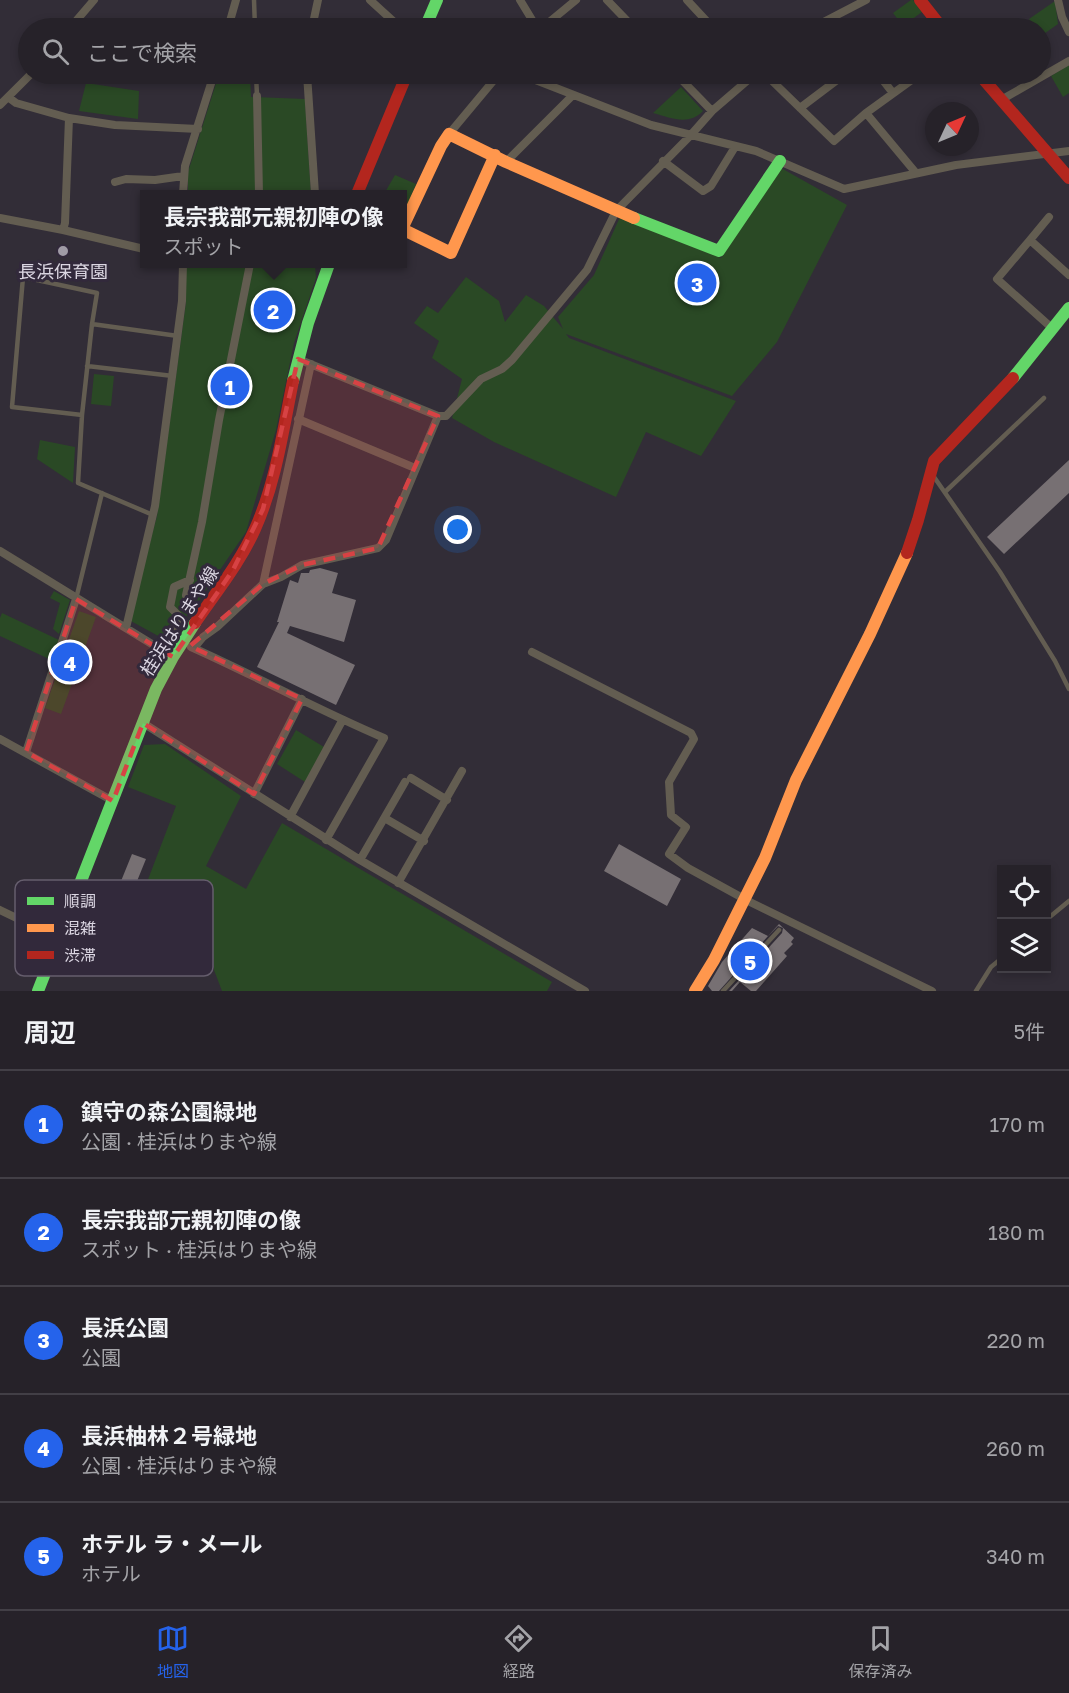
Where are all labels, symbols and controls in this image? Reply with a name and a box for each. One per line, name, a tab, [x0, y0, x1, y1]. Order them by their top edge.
search box	[18, 18, 1051, 84]
icon: search	[39, 35, 72, 68]
text: ここで検索	[87, 39, 197, 66]
north arrow	[925, 102, 979, 156]
popup	[140, 190, 407, 268]
text: 長宗我部元親初陣の像	[163, 203, 384, 230]
text: スポット	[163, 234, 243, 258]
marker: 長浜保育園	[56, 244, 70, 258]
place label: 長浜保育園	[18, 260, 108, 282]
pin: 3	[678, 260, 716, 306]
pin: 2	[254, 288, 292, 332]
pin: 1	[210, 364, 250, 408]
your location	[443, 515, 472, 544]
street label: 桂浜はりまや線	[135, 562, 223, 680]
pin: 4	[50, 640, 90, 684]
map controls	[997, 865, 1051, 973]
button: locate	[997, 865, 1051, 919]
legend	[15, 880, 213, 976]
text: 順調	[64, 891, 96, 911]
text: 混雑	[64, 918, 96, 938]
button: layers	[997, 919, 1051, 973]
pin: 5	[730, 938, 770, 984]
text: 渋滞	[64, 945, 96, 965]
text: 周辺	[24, 1017, 76, 1048]
text: 5件	[1013, 1019, 1045, 1043]
text: 鎮守の森公園緑地	[81, 1098, 257, 1125]
text: 1	[38, 1112, 49, 1136]
text: 170 m	[990, 1112, 1045, 1136]
text: 公園 · 桂浜はりまや線	[81, 1129, 277, 1153]
text: 長宗我部元親初陣の像	[81, 1206, 301, 1233]
text: 2	[37, 1220, 50, 1244]
text: 180 m	[988, 1220, 1045, 1244]
text: スポット · 桂浜はりまや線	[81, 1237, 317, 1261]
text: 長浜公園	[81, 1314, 169, 1341]
text: 3	[37, 1328, 50, 1352]
text: 220 m	[987, 1328, 1045, 1352]
text: 公園	[81, 1345, 121, 1369]
text: 長浜柚林２号緑地	[81, 1422, 257, 1449]
text: 4	[37, 1436, 50, 1460]
text: 260 m	[986, 1436, 1045, 1460]
text: 公園 · 桂浜はりまや線	[81, 1453, 277, 1477]
text: ホテル ラ・メール	[81, 1530, 263, 1557]
text: 5	[37, 1544, 50, 1568]
text: 340 m	[986, 1544, 1045, 1568]
text: ホテル	[81, 1561, 141, 1585]
tab: 地図	[156, 1622, 189, 1682]
tab: 経路	[502, 1622, 535, 1682]
tab: 保存済み	[848, 1622, 912, 1682]

